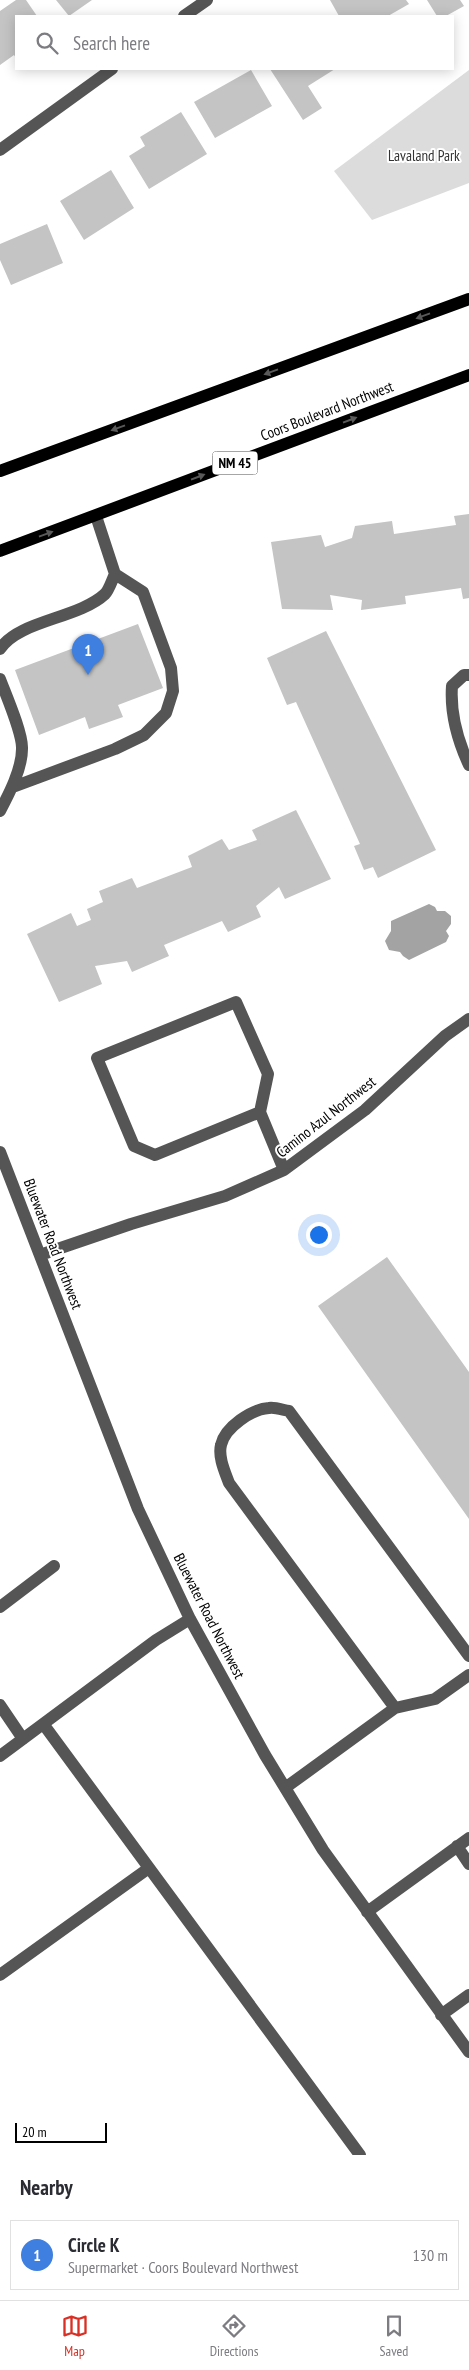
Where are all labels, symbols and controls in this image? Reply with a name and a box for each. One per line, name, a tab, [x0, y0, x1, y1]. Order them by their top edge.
search box	[15, 15, 454, 70]
icon: search	[33, 29, 61, 57]
text: Search here	[73, 31, 150, 55]
park label: Lavaland Park	[388, 146, 460, 165]
one-way arrow	[415, 312, 430, 320]
one-way arrow	[263, 369, 278, 376]
street label: Coors Boulevard Northwest	[258, 376, 396, 445]
one-way arrow	[343, 416, 358, 424]
one-way arrow	[110, 424, 125, 432]
road number: NM 45	[212, 452, 258, 474]
one-way arrow	[191, 473, 206, 481]
one-way arrow	[38, 530, 53, 537]
pin: 1	[72, 634, 104, 675]
street label: Camino Azul Northwest	[272, 1072, 379, 1161]
street label: Bluewater Road Northwest	[20, 1176, 87, 1312]
your location	[306, 1222, 332, 1248]
street label: Bluewater Road Northwest	[170, 1550, 249, 1682]
scale bar	[15, 2120, 108, 2143]
text: 20 m	[22, 2123, 47, 2141]
text: Nearby	[20, 2174, 73, 2201]
text: Circle K	[68, 2233, 120, 2257]
text: 1	[33, 2245, 41, 2265]
text: 130 m	[413, 2245, 448, 2265]
text: Supermarket · Coors Boulevard Northwest	[68, 2257, 298, 2277]
tab: Map	[61, 2312, 89, 2360]
tab: Directions	[210, 2312, 258, 2360]
tab: Saved	[380, 2312, 408, 2360]

